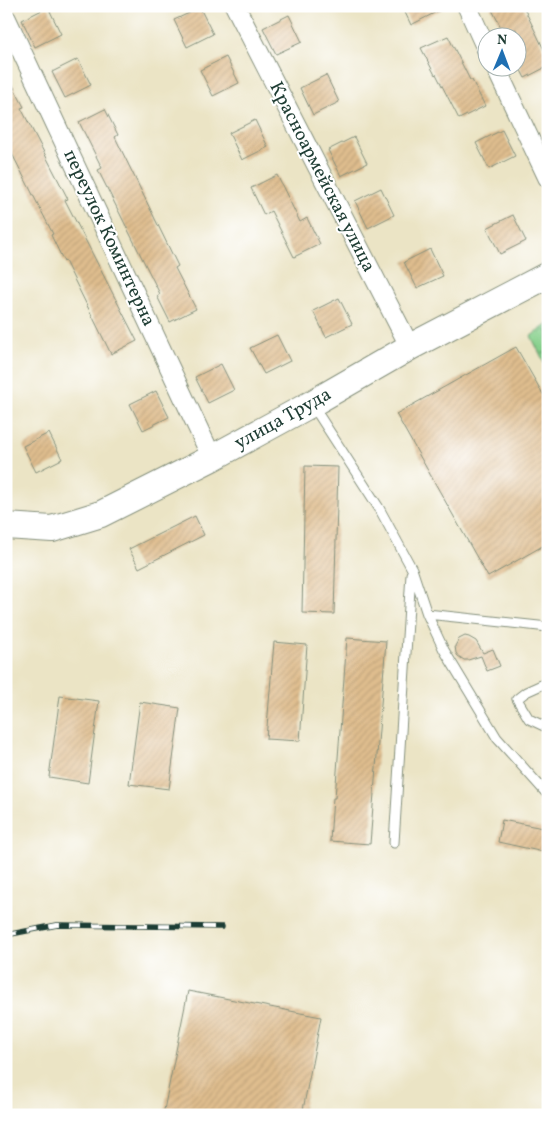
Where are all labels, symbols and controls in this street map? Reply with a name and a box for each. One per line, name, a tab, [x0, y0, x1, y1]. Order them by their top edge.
north arrow	[476, 28, 526, 78]
text: N	[497, 31, 507, 50]
street label: Красноармейская улица	[263, 77, 381, 277]
street label: переулок Коминтерна	[57, 145, 161, 331]
street label: улица Труда	[230, 382, 336, 456]

